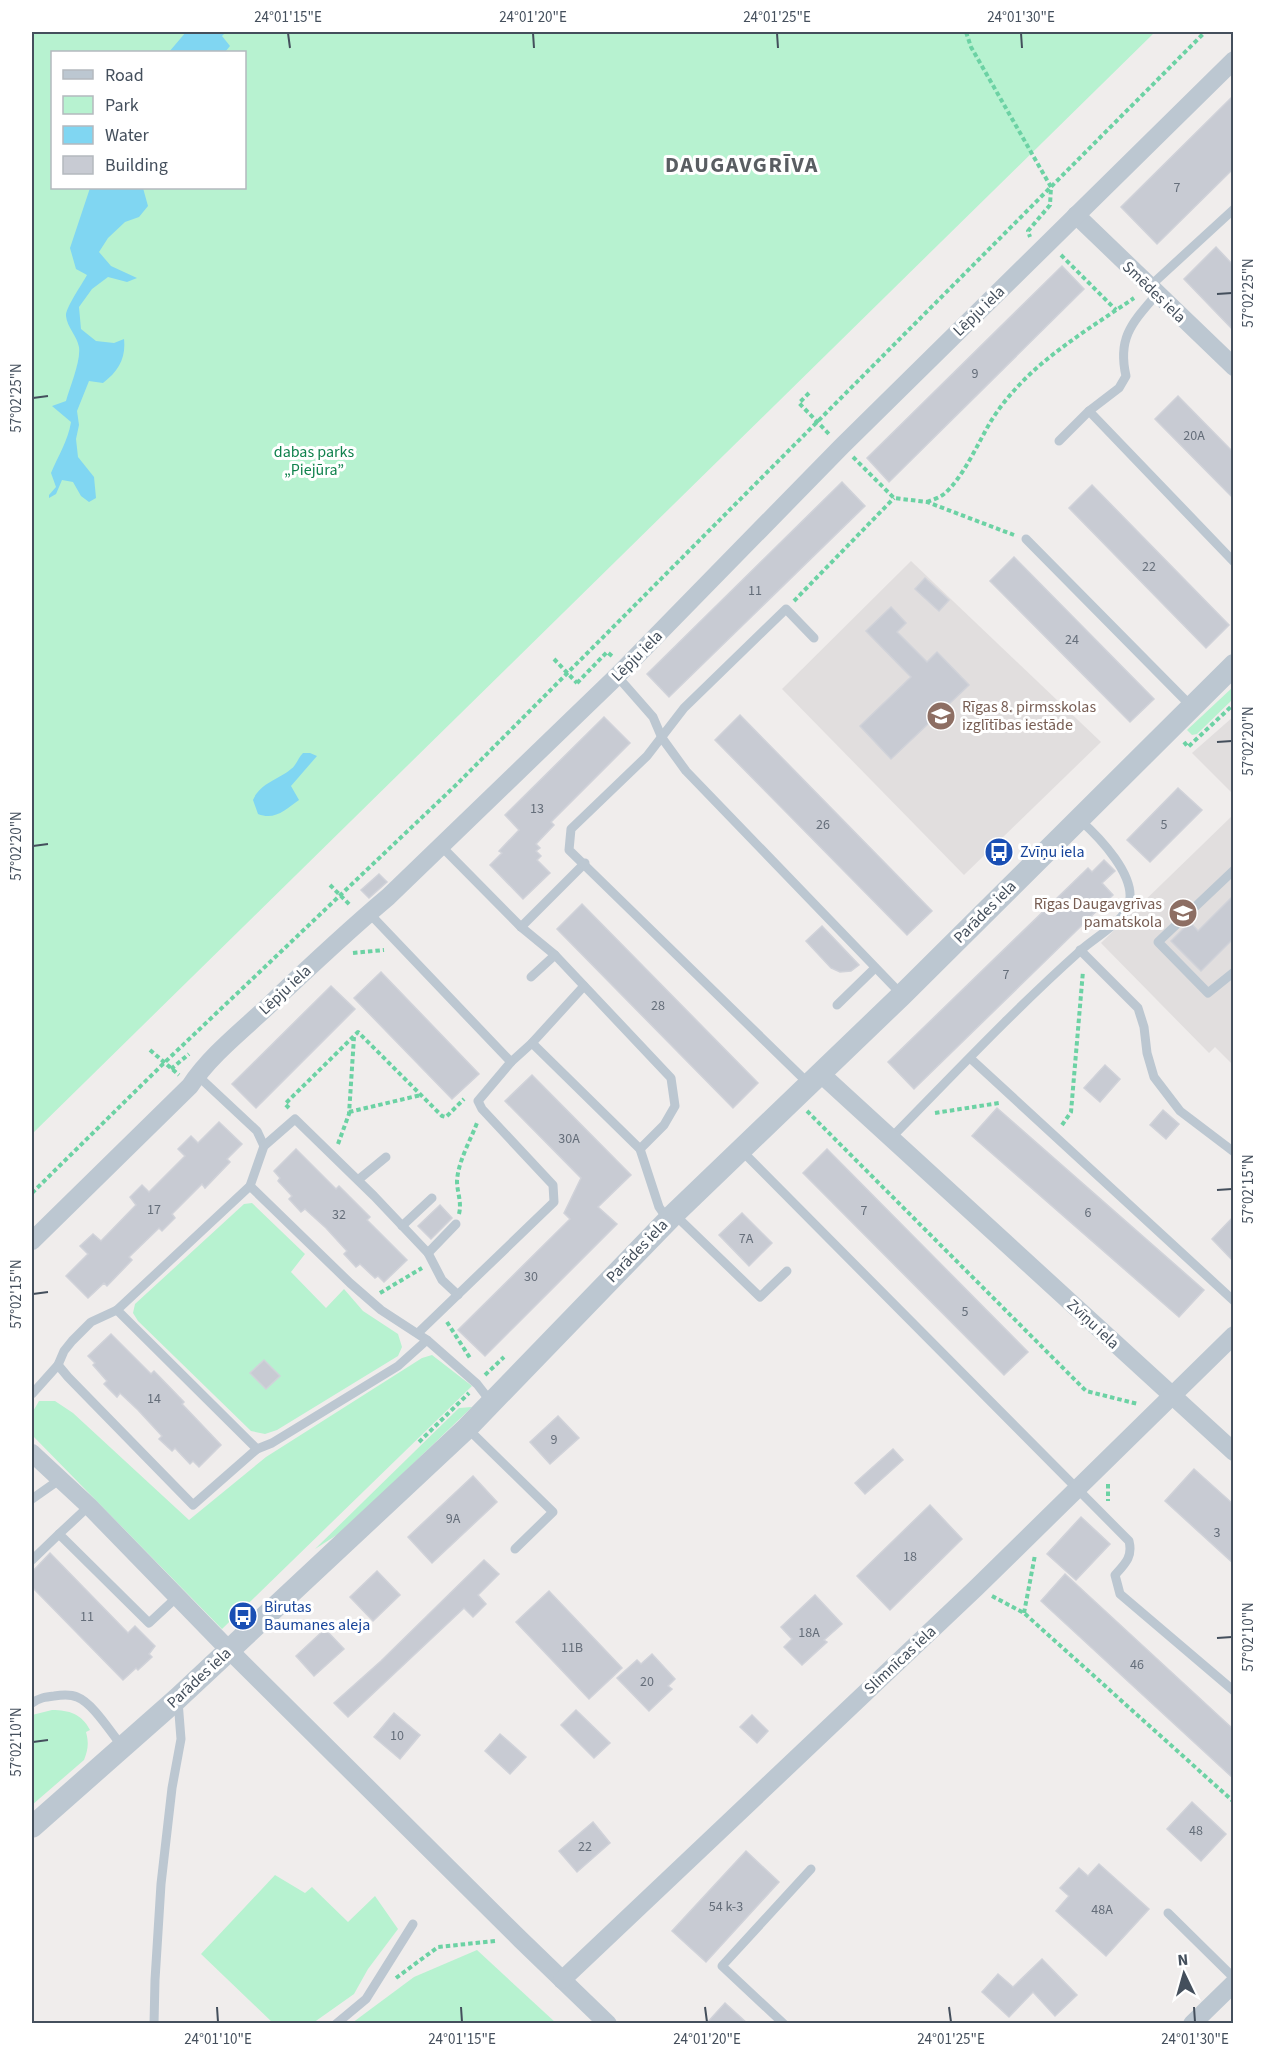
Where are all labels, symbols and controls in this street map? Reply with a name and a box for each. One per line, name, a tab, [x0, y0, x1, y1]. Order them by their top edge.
text: 24°01'15"E	[254, 7, 322, 28]
text: 24°01'20"E	[499, 7, 567, 28]
text: 24°01'25"E	[743, 7, 811, 28]
text: 24°01'30"E	[987, 7, 1055, 28]
legend	[51, 51, 246, 189]
text: Road	[105, 63, 144, 88]
text: Park	[105, 93, 139, 118]
text: Water	[105, 123, 149, 148]
district label: DAUGAVGRĪVA	[665, 149, 819, 181]
text: Building	[105, 153, 168, 178]
house number: 7	[1174, 178, 1181, 198]
street label: Smēdes iela	[1117, 256, 1191, 328]
text: 57°02'25"N	[1238, 258, 1259, 328]
street label: Lēpju iela	[948, 281, 1010, 341]
text: 57°02'25"N	[6, 363, 27, 433]
house number: 9	[972, 364, 979, 384]
house number: 20A	[1183, 426, 1205, 446]
park label: dabas parks „Piejūra”	[274, 441, 355, 481]
house number: 22	[1142, 557, 1156, 577]
house number: 11	[748, 581, 762, 601]
street label: Lēpju iela	[606, 625, 668, 687]
house number: 24	[1065, 630, 1079, 650]
place label: Rīgas 8. pirmsskolas izglītības iestāde	[962, 696, 1096, 736]
school or university icon: Rīgas 8. pirmsskolas izglītības iestāde	[925, 700, 957, 732]
text: 57°02'20"N	[1238, 706, 1259, 776]
house number: 13	[530, 799, 544, 819]
text: 57°02'20"N	[6, 811, 27, 881]
house number: 26	[816, 815, 830, 835]
house number: 5	[1161, 815, 1168, 835]
bus stop icon: Zvīņu iela	[983, 836, 1015, 868]
place label: Zvīņu iela	[1020, 841, 1084, 863]
street label: Parādes iela	[949, 876, 1021, 948]
place label: Rīgas Daugavgrīvas pamatskola	[1034, 893, 1162, 933]
school or university icon: Rīgas Daugavgrīvas pamatskola	[1167, 897, 1199, 929]
street label: Lēpju iela	[254, 960, 316, 1020]
house number: 7	[1003, 965, 1010, 985]
house number: 28	[651, 996, 665, 1016]
house number: 30A	[558, 1129, 580, 1149]
text: 57°02'15"N	[1238, 1154, 1259, 1224]
house number: 17	[147, 1200, 161, 1220]
house number: 7	[861, 1201, 868, 1221]
house number: 6	[1085, 1203, 1092, 1223]
house number: 32	[332, 1205, 346, 1225]
street label: Parādes iela	[601, 1214, 673, 1288]
house number: 7A	[739, 1229, 754, 1249]
text: 57°02'15"N	[6, 1259, 27, 1329]
house number: 30	[524, 1267, 538, 1287]
street label: Zvīņu iela	[1062, 1294, 1124, 1354]
house number: 5	[962, 1302, 969, 1322]
house number: 14	[147, 1389, 161, 1409]
house number: 9	[551, 1430, 558, 1450]
house number: 9A	[446, 1509, 461, 1529]
house number: 3	[1214, 1523, 1221, 1543]
house number: 18	[903, 1547, 917, 1567]
place label: Birutas Baumanes aleja	[264, 1596, 370, 1636]
bus stop icon: Birutas Baumanes aleja	[227, 1600, 259, 1632]
text: 57°02'10"N	[1238, 1602, 1259, 1672]
house number: 11	[80, 1607, 94, 1627]
street label: Slimnīcas iela	[859, 1621, 941, 1699]
house number: 18A	[798, 1623, 820, 1643]
house number: 11B	[561, 1638, 583, 1658]
street label: Parādes iela	[162, 1643, 236, 1713]
house number: 46	[1130, 1655, 1144, 1675]
house number: 20	[640, 1672, 654, 1692]
text: 57°02'10"N	[6, 1707, 27, 1777]
house number: 10	[390, 1726, 404, 1746]
house number: 48	[1189, 1821, 1203, 1841]
house number: 22	[578, 1837, 592, 1857]
house number: 54 k-3	[709, 1897, 743, 1917]
house number: 48A	[1091, 1900, 1113, 1920]
north arrow	[1154, 1944, 1214, 2004]
text: N	[1177, 1949, 1189, 1971]
text: 24°01'10"E	[184, 2029, 252, 2050]
text: 24°01'15"E	[428, 2029, 496, 2050]
text: 24°01'20"E	[673, 2029, 741, 2050]
text: 24°01'25"E	[917, 2029, 985, 2050]
text: 24°01'30"E	[1161, 2029, 1229, 2050]

